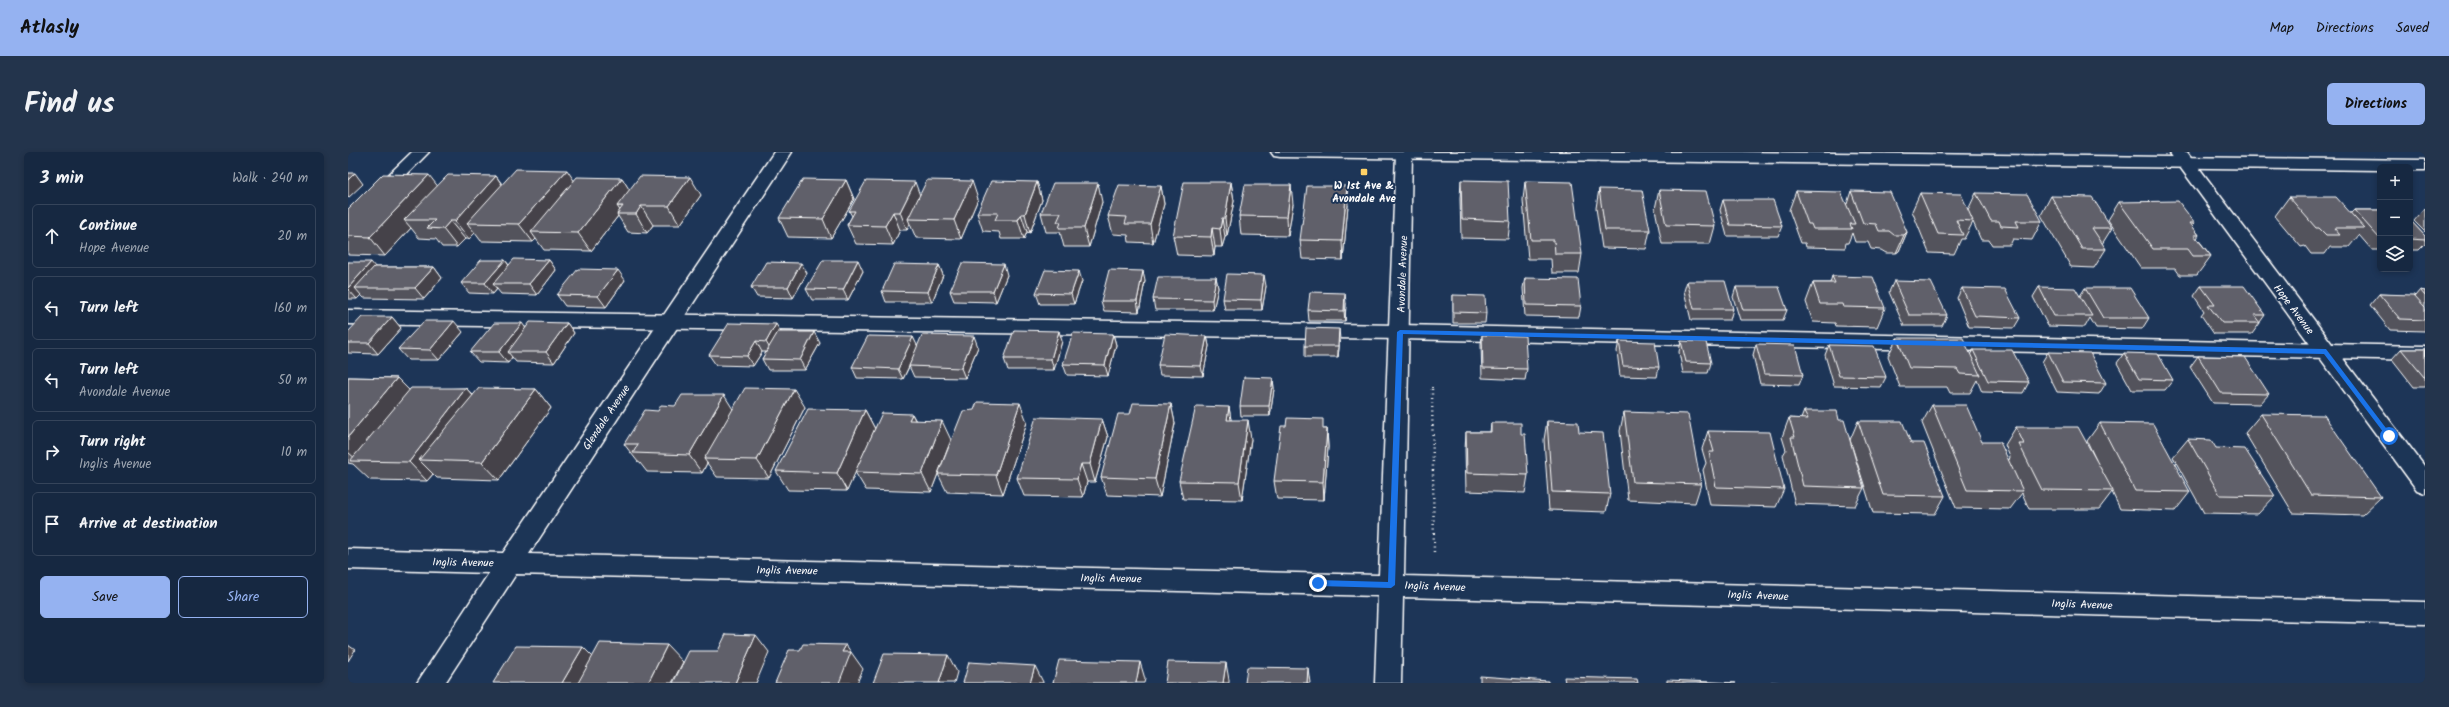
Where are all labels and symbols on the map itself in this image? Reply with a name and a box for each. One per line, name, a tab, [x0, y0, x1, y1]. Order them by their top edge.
marker: W 1st Ave & Avondale Ave	[1359, 167, 1369, 177]
place label: W 1st Ave & Avondale Ave	[1332, 177, 1396, 208]
street label: Avondale Avenue	[1393, 235, 1413, 313]
street label: Hope Avenue	[2268, 280, 2318, 339]
street label: Glendale Avenue	[578, 381, 635, 454]
route start	[2380, 427, 2398, 445]
street label: Inglis Avenue	[432, 553, 494, 573]
street label: Inglis Avenue	[756, 561, 818, 581]
street label: Inglis Avenue	[1080, 569, 1142, 589]
route end	[1309, 574, 1327, 592]
street label: Inglis Avenue	[1404, 577, 1466, 597]
street label: Inglis Avenue	[1727, 586, 1789, 606]
street label: Inglis Avenue	[2051, 595, 2113, 615]

